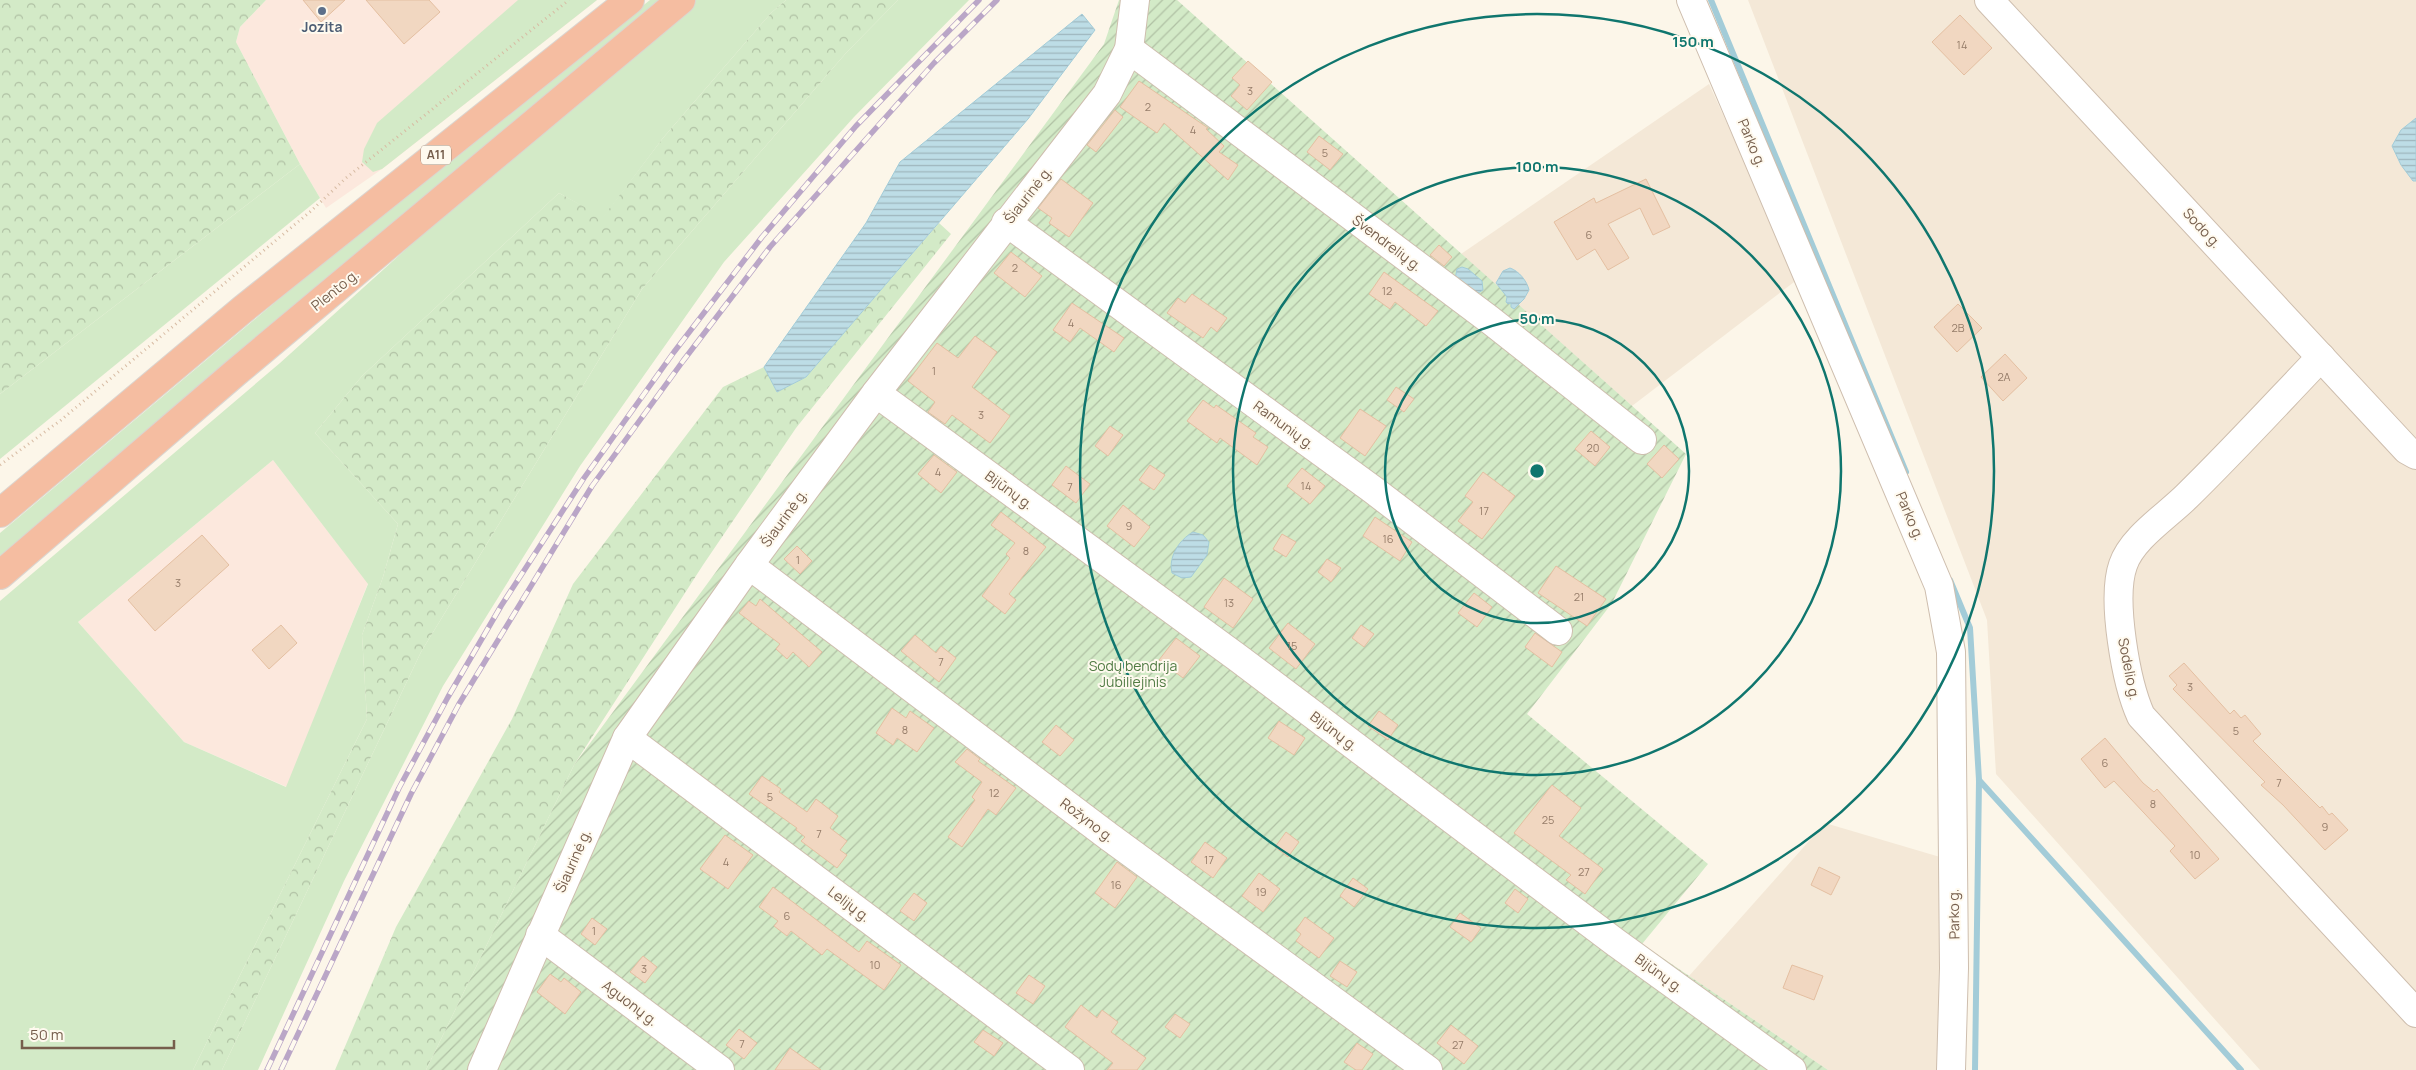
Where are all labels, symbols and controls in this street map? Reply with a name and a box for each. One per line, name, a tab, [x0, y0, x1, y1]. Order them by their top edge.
marker: Jozita	[316, 5, 328, 17]
place label: Jozita	[302, 17, 342, 36]
text: 150 m	[1672, 31, 1714, 52]
house number: 14	[1957, 37, 1967, 52]
house number: 3	[1247, 83, 1253, 98]
house number: 2	[1145, 99, 1151, 114]
street label: Parko g.	[1734, 116, 1771, 170]
house number: 4	[1190, 122, 1196, 137]
house number: 5	[1322, 145, 1328, 160]
road number: A11	[421, 146, 451, 164]
text: 100 m	[1516, 156, 1558, 177]
street label: Šiaurinė g.	[999, 162, 1056, 227]
street label: Sodo g.	[2179, 204, 2226, 252]
street label: Švendrelių g.	[1349, 210, 1426, 275]
house number: 6	[1586, 227, 1593, 242]
house number: 2	[1012, 260, 1018, 275]
street label: Plento g.	[307, 265, 363, 315]
house number: 12	[1382, 283, 1392, 298]
text: 50 m	[1519, 308, 1555, 329]
house number: 4	[1068, 315, 1074, 330]
house number: 2B	[1951, 320, 1965, 335]
house number: 1	[932, 363, 936, 378]
house number: 2A	[1997, 369, 2011, 384]
street label: Ramunių g.	[1250, 396, 1319, 453]
house number: 3	[978, 407, 984, 422]
house number: 20	[1587, 440, 1599, 455]
centre of rings	[1528, 462, 1546, 480]
house number: 4	[935, 464, 941, 479]
street label: Bijūnų g.	[981, 466, 1037, 513]
house number: 14	[1301, 478, 1311, 493]
house number: 7	[1067, 479, 1073, 494]
street label: Šiaurinė g.	[756, 485, 811, 551]
street label: Parko g.	[1892, 489, 1929, 543]
house number: 17	[1479, 503, 1489, 518]
house number: 9	[1126, 518, 1133, 533]
house number: 16	[1382, 531, 1394, 546]
house number: 8	[1023, 543, 1029, 558]
house number: 1	[796, 552, 800, 567]
house number: 3	[175, 575, 181, 590]
house number: 21	[1574, 589, 1584, 604]
house number: 13	[1224, 595, 1234, 610]
street label: Sodelio g.	[2114, 636, 2145, 702]
house number: 15	[1287, 638, 1297, 653]
house number: 7	[938, 654, 944, 669]
park label: Sodų bendrija Jubiliejinis	[1089, 656, 1177, 691]
house number: 3	[2187, 679, 2193, 694]
street label: Bijūnų g.	[1307, 706, 1362, 755]
house number: 8	[902, 722, 908, 737]
house number: 5	[2233, 723, 2239, 738]
house number: 6	[2102, 755, 2109, 770]
house number: 7	[2276, 775, 2282, 790]
house number: 12	[989, 785, 999, 800]
house number: 5	[767, 789, 773, 804]
street label: Rožyno g.	[1057, 793, 1118, 846]
house number: 8	[2150, 796, 2156, 811]
house number: 25	[1542, 812, 1554, 827]
house number: 9	[2322, 819, 2329, 834]
street label: Šiaurinė g.	[550, 826, 595, 895]
house number: 7	[816, 826, 822, 841]
house number: 10	[2189, 847, 2201, 862]
house number: 17	[1204, 852, 1214, 867]
house number: 4	[723, 854, 729, 869]
house number: 27	[1578, 864, 1590, 879]
house number: 16	[1110, 877, 1122, 892]
street label: Lelijų g.	[824, 881, 874, 926]
house number: 19	[1255, 884, 1267, 899]
street label: Parko g.	[1944, 889, 1963, 940]
house number: 6	[784, 908, 791, 923]
house number: 1	[592, 923, 596, 938]
street label: Bijūnų g.	[1631, 949, 1687, 996]
house number: 10	[869, 957, 881, 972]
house number: 3	[641, 961, 647, 976]
street label: Aguonų g.	[599, 975, 662, 1030]
scale bar	[22, 1018, 175, 1050]
text: 50 m	[30, 1024, 64, 1045]
house number: 7	[739, 1036, 745, 1051]
house number: 27	[1452, 1037, 1464, 1052]

